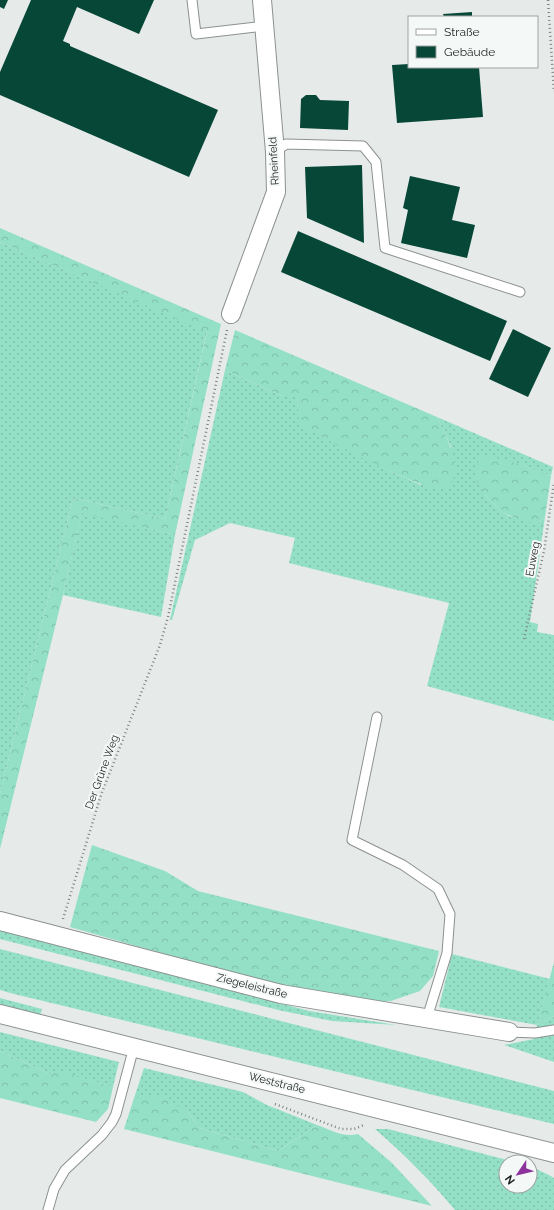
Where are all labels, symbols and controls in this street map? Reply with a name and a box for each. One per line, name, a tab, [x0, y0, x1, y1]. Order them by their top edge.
legend	[408, 16, 538, 68]
text: Straße	[444, 25, 480, 39]
text: Gebäude	[444, 45, 495, 59]
street label: Rheinfeld	[266, 136, 282, 186]
street label: Euweg	[523, 541, 543, 577]
street label: Der Grüne Weg	[82, 733, 122, 811]
street label: Ziegeleistraße	[215, 971, 289, 1001]
street label: Weststraße	[247, 1070, 307, 1096]
north arrow	[498, 1154, 538, 1194]
text: N	[502, 1172, 518, 1187]

